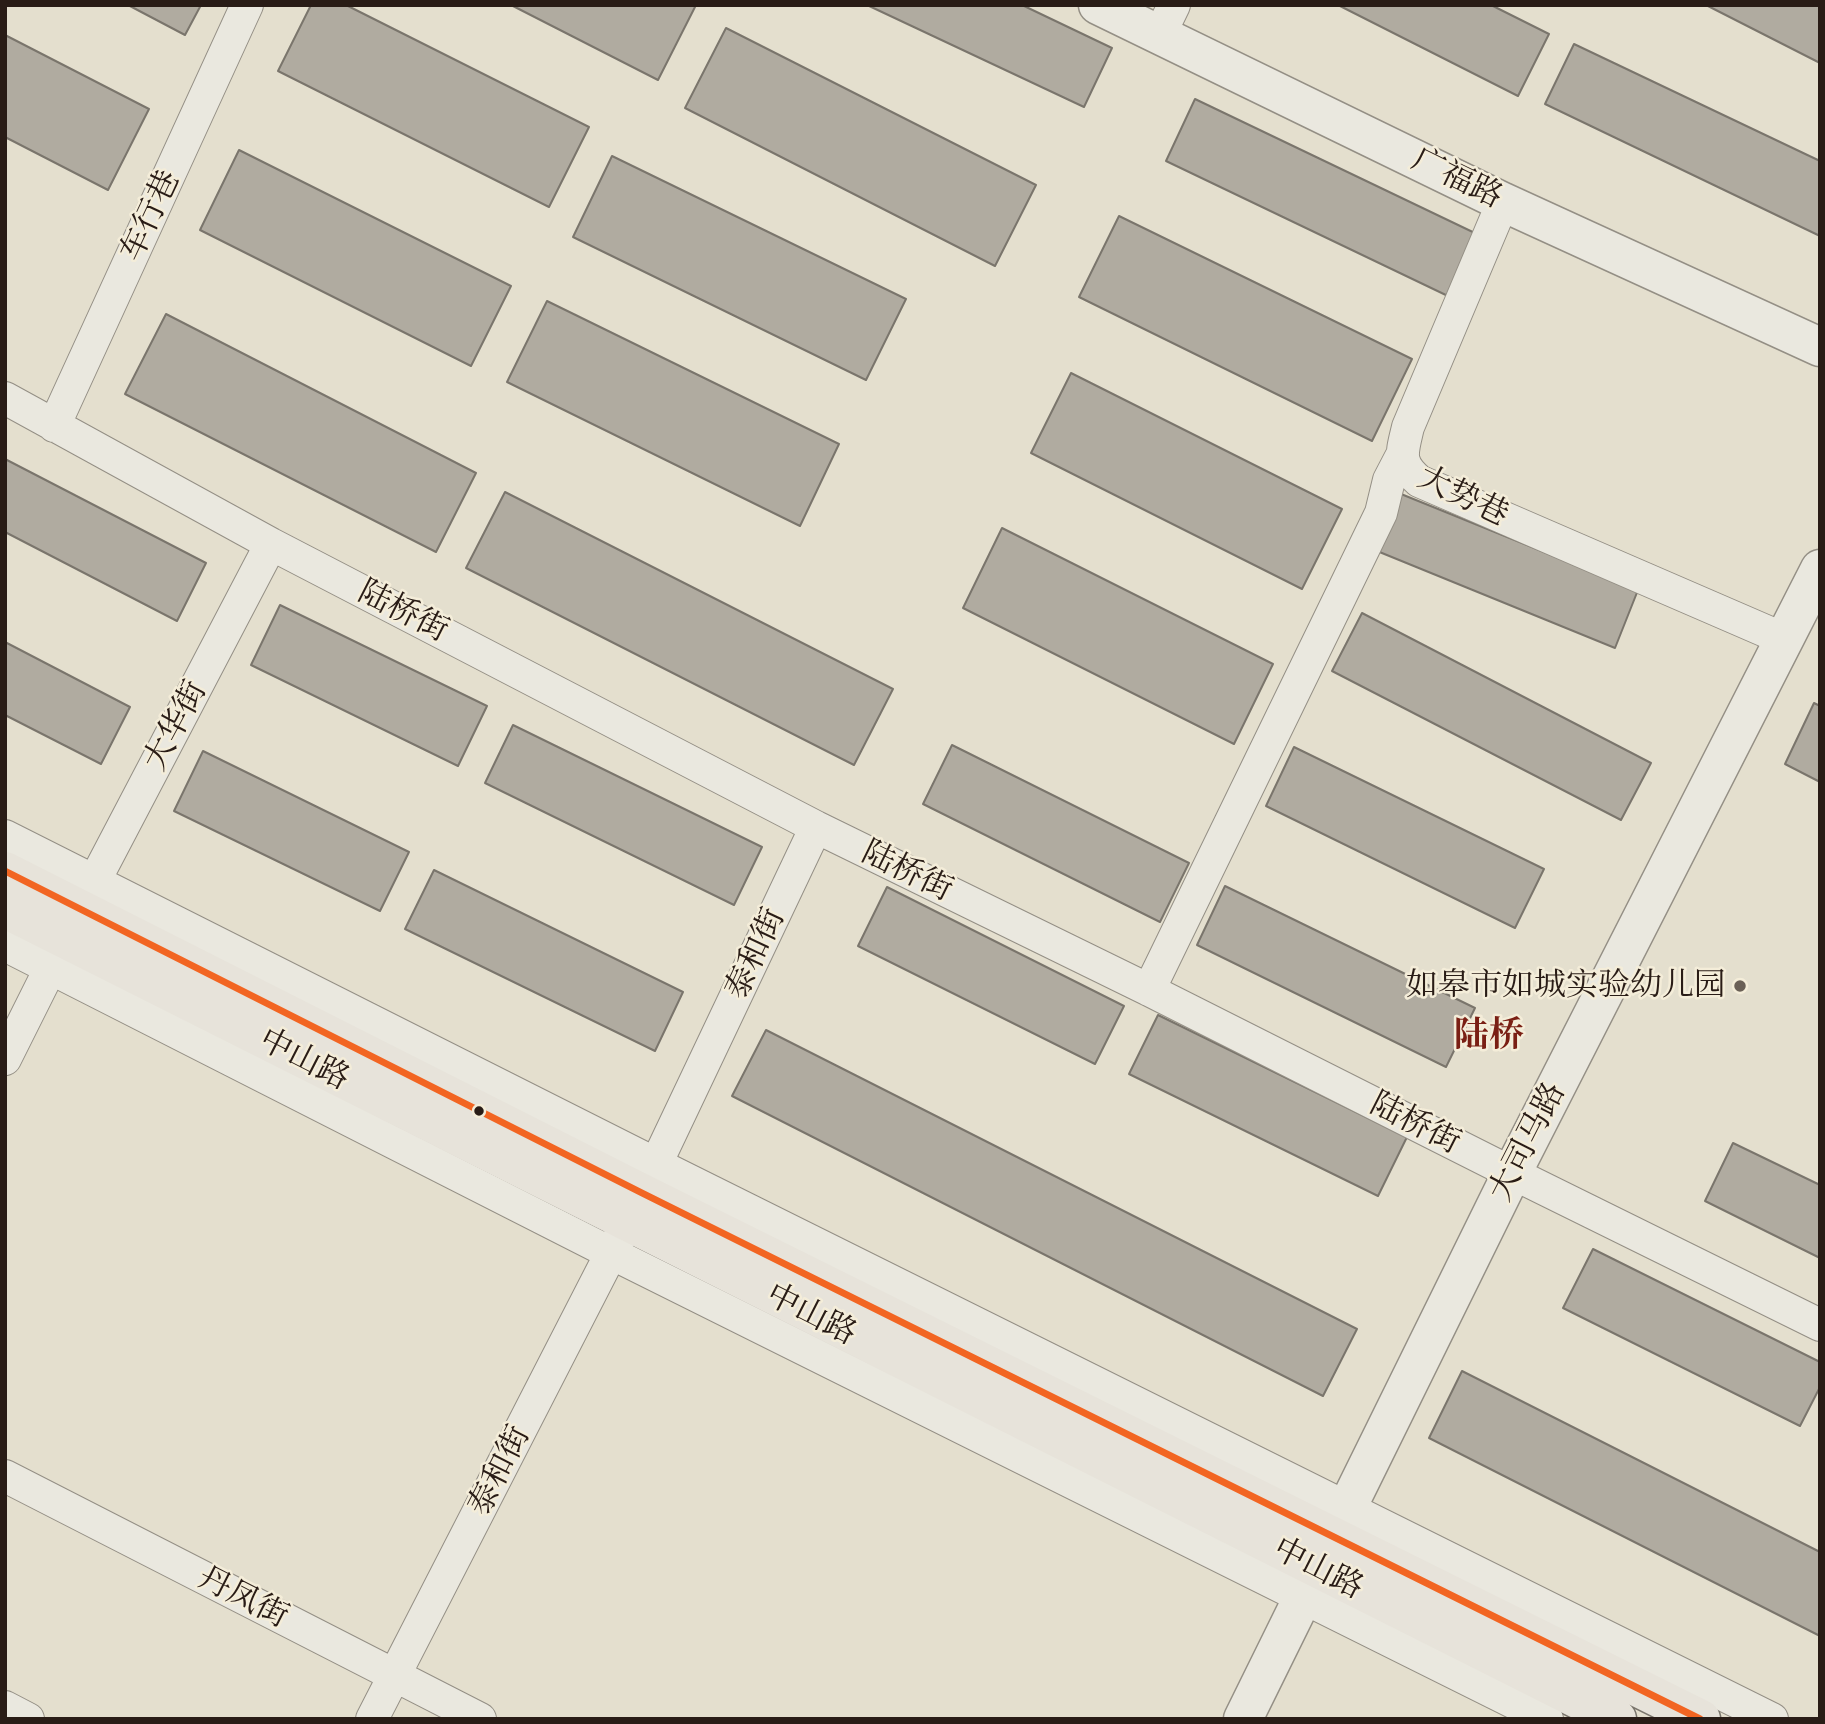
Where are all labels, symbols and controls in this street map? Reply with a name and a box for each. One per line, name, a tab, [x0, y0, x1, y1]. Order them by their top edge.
street label: 广福路	[1405, 141, 1509, 217]
street label: 车行巷	[113, 164, 189, 268]
street label: 大势巷	[1411, 459, 1515, 535]
street label: 陆桥街	[352, 573, 454, 651]
street label: 大华街	[137, 675, 215, 777]
street label: 陆桥街	[855, 834, 959, 910]
street label: 泰和街	[718, 902, 794, 1006]
place label: 如皋市如城实验幼儿园	[1406, 967, 1726, 1005]
marker: 如皋市如城实验幼儿园	[1732, 978, 1748, 994]
district label: 陆桥	[1454, 1015, 1524, 1057]
street label: 中山路	[253, 1021, 355, 1099]
street label: 大司马路	[1482, 1076, 1574, 1208]
street label: 陆桥街	[1364, 1085, 1466, 1163]
unlabelled marker	[472, 1104, 486, 1118]
street label: 中山路	[760, 1276, 862, 1354]
street label: 泰和街	[461, 1420, 539, 1522]
street label: 中山路	[1267, 1530, 1369, 1608]
street label: 丹凤街	[192, 1559, 294, 1637]

